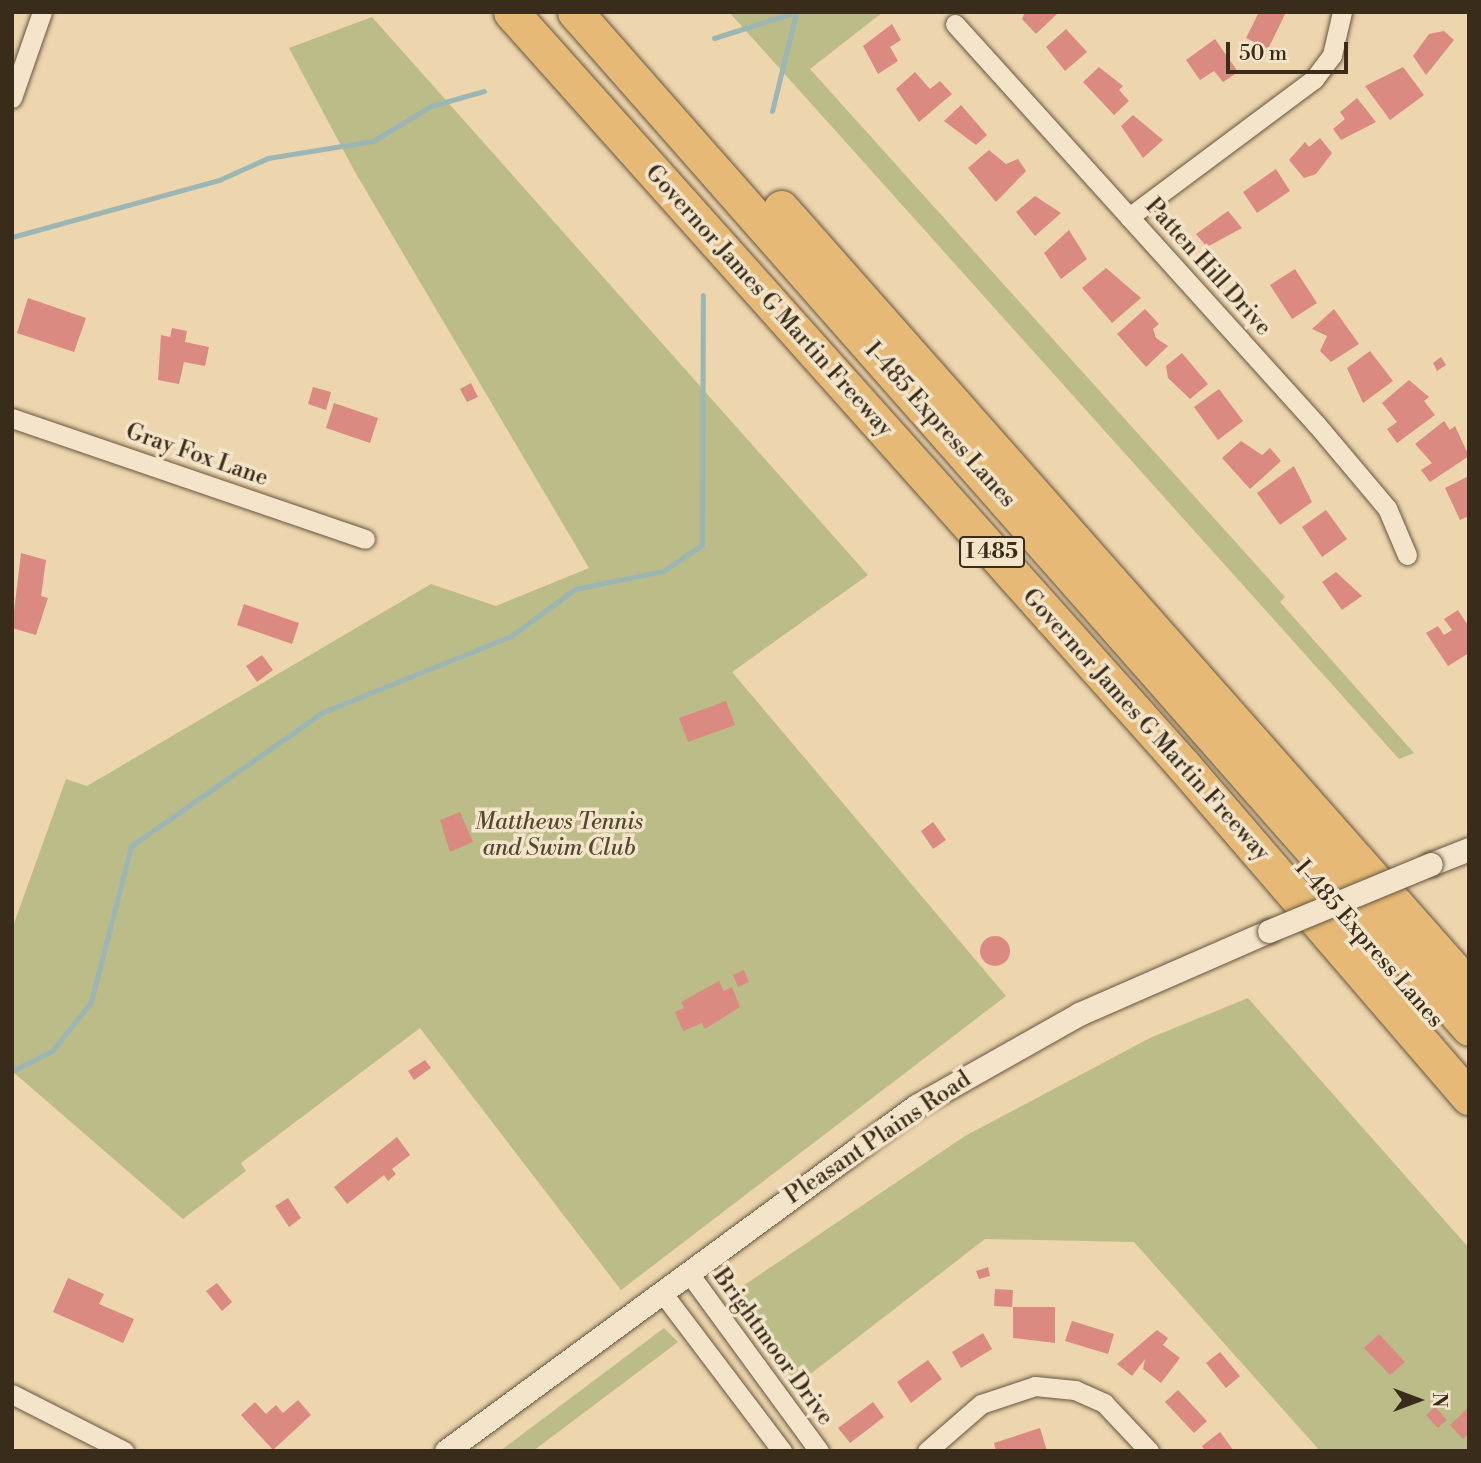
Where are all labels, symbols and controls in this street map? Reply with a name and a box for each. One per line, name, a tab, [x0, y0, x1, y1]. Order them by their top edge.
scale bar	[1229, 28, 1352, 72]
text: 50 m	[1239, 41, 1287, 67]
street label: Governor James G Martin Freeway	[639, 159, 899, 443]
street label: Patten Hill Drive	[1139, 193, 1277, 341]
street label: I-485 Express Lanes	[859, 337, 1021, 513]
street label: Gray Fox Lane	[122, 418, 272, 492]
road number: I 485	[959, 534, 1025, 570]
street label: Governor James G Martin Freeway	[1016, 583, 1276, 867]
park label: Matthews Tennis and Swim Club	[475, 808, 643, 862]
street label: I-485 Express Lanes	[1289, 855, 1449, 1033]
street label: Pleasant Plains Road	[780, 1066, 976, 1210]
street label: Brightmoor Drive	[707, 1263, 839, 1431]
north arrow	[1383, 1365, 1453, 1435]
text: N	[1427, 1392, 1451, 1408]

